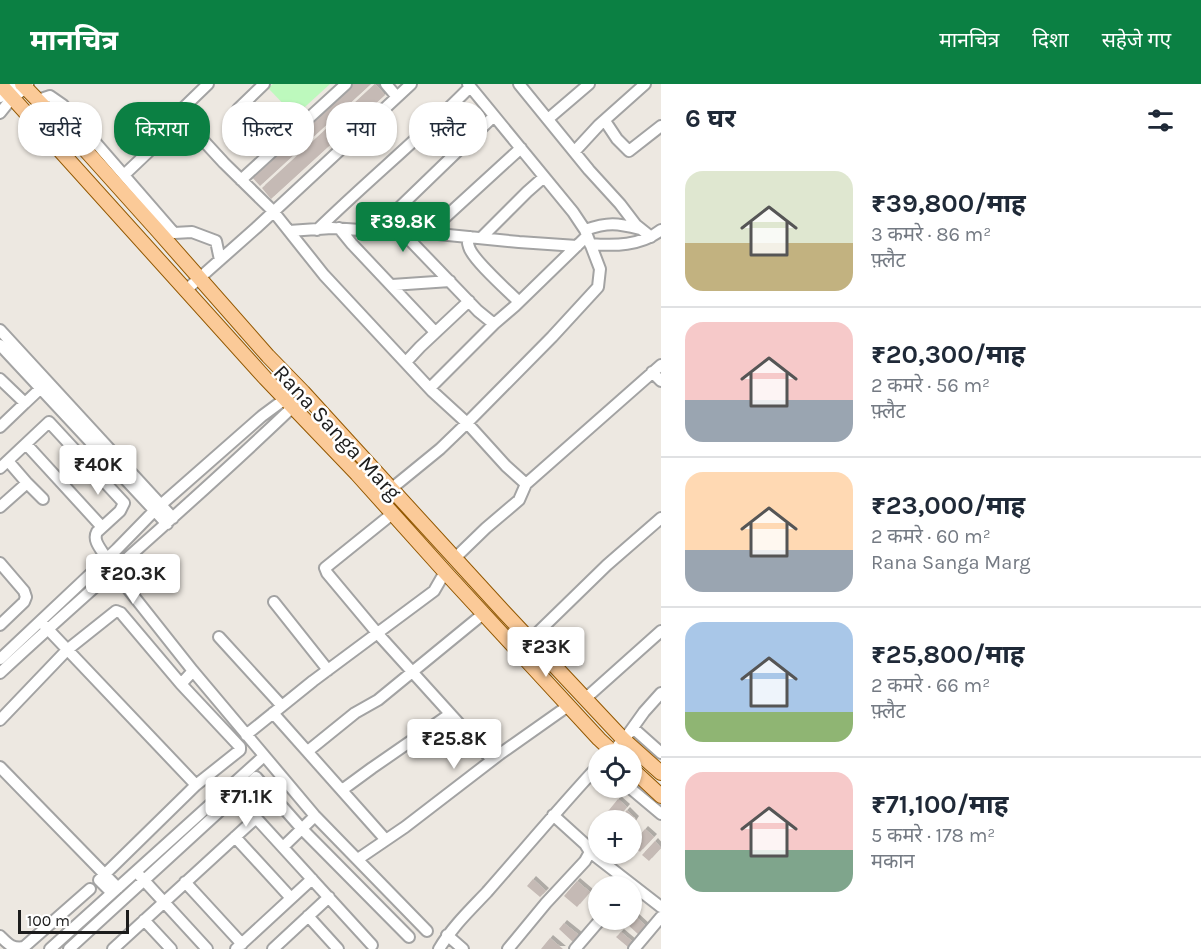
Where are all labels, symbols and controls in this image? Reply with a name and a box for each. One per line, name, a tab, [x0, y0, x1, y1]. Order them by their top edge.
text: मानचित्र	[30, 24, 118, 57]
text: मानचित्र	[939, 28, 999, 52]
text: दिशा	[1032, 28, 1069, 52]
text: सहेजे गए	[1102, 28, 1171, 52]
chip: खरीदें	[18, 102, 102, 156]
chip: किराया	[114, 102, 210, 156]
chip: फ़िल्टर	[222, 102, 314, 156]
chip: नया	[326, 102, 397, 156]
chip: फ़्लैट	[409, 102, 487, 156]
text: 6 घर	[685, 103, 736, 134]
icon: filters	[1144, 104, 1177, 137]
text: ₹39,800/माह	[871, 188, 1026, 219]
icon: home	[733, 195, 805, 267]
pin: ₹39.8K	[354, 202, 452, 253]
text: ₹39.8K	[370, 210, 436, 233]
text: 3 कमरे · 86 m²	[871, 223, 991, 246]
text: फ़्लैट	[871, 249, 906, 272]
text: ₹20,300/माह	[871, 339, 1025, 370]
icon: home	[733, 346, 805, 418]
street label: Rana Sanga Marg	[268, 360, 407, 506]
text: 2 कमरे · 56 m²	[871, 374, 990, 397]
text: फ़्लैट	[871, 400, 906, 423]
pin: ₹40K	[62, 445, 134, 496]
text: ₹40K	[73, 453, 123, 476]
text: ₹23,000/माह	[871, 490, 1025, 521]
icon: home	[733, 496, 805, 568]
text: 2 कमरे · 60 m²	[871, 525, 991, 548]
text: Rana Sanga Marg	[871, 551, 1030, 574]
pin: ₹20.3K	[84, 554, 182, 605]
text: ₹20.3K	[100, 562, 166, 585]
pin: ₹23K	[510, 627, 582, 678]
text: ₹23K	[521, 635, 571, 658]
text: ₹25,800/माह	[871, 639, 1025, 670]
icon: home	[733, 646, 805, 718]
text: 2 कमरे · 66 m²	[871, 674, 990, 697]
text: फ़्लैट	[871, 700, 906, 723]
pin: ₹25.8K	[405, 719, 503, 770]
text: ₹25.8K	[421, 727, 487, 750]
map controls	[588, 744, 642, 930]
button: locate	[588, 744, 642, 798]
pin: ₹71.1K	[197, 777, 295, 828]
text: ₹71.1K	[219, 785, 273, 808]
text: ₹71,100/माह	[871, 789, 1008, 820]
icon: home	[733, 796, 805, 868]
button: +	[588, 810, 642, 864]
text: 5 कमरे · 178 m²	[871, 824, 995, 847]
text: मकान	[871, 850, 915, 873]
button: −	[588, 876, 642, 930]
scale bar	[18, 907, 129, 934]
text: 100 m	[27, 911, 70, 930]

